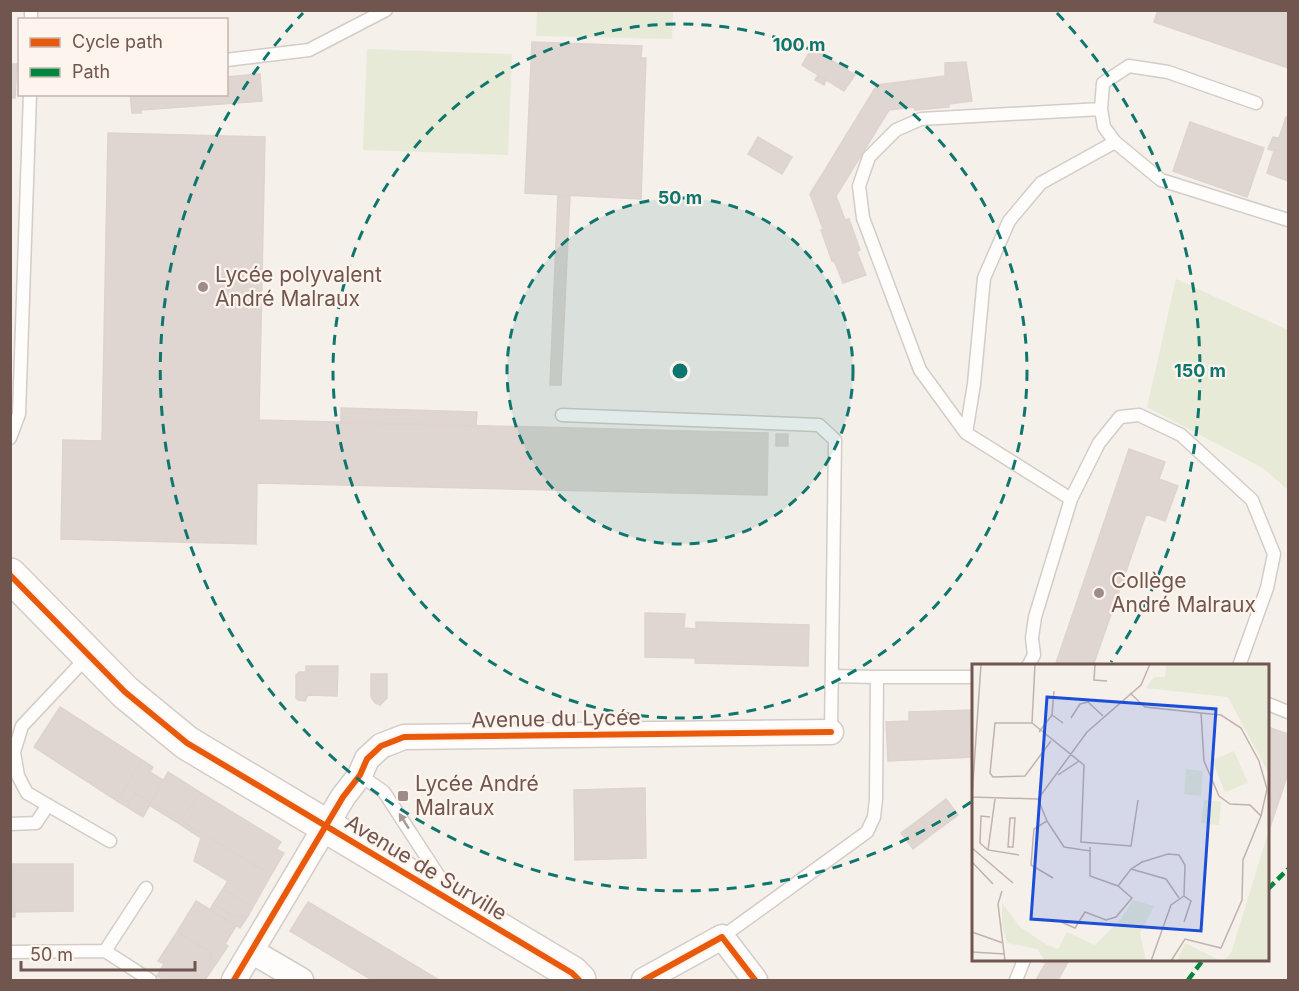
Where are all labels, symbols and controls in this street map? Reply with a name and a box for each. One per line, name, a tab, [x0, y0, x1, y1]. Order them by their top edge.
legend	[18, 18, 228, 96]
text: Cycle path	[72, 31, 163, 52]
text: 100 m	[773, 34, 825, 55]
text: Path	[72, 61, 110, 82]
text: 50 m	[658, 187, 702, 208]
place label: Lycée polyvalent André Malraux	[215, 262, 382, 311]
marker: Lycée polyvalent André Malraux	[196, 280, 210, 294]
text: 150 m	[1174, 360, 1226, 381]
centre of rings	[670, 361, 690, 381]
place label: Collège André Malraux	[1111, 568, 1256, 617]
marker: Collège André Malraux	[1092, 586, 1106, 600]
inset map	[972, 664, 1269, 961]
street label: Avenue du Lycée	[471, 705, 641, 732]
place label: Lycée André Malraux	[415, 771, 539, 820]
marker: Lycée André Malraux	[396, 789, 410, 803]
street label: Avenue de Surville	[341, 809, 512, 926]
one-way arrow	[398, 813, 410, 829]
scale bar	[21, 934, 195, 972]
text: 50 m	[30, 944, 73, 965]

